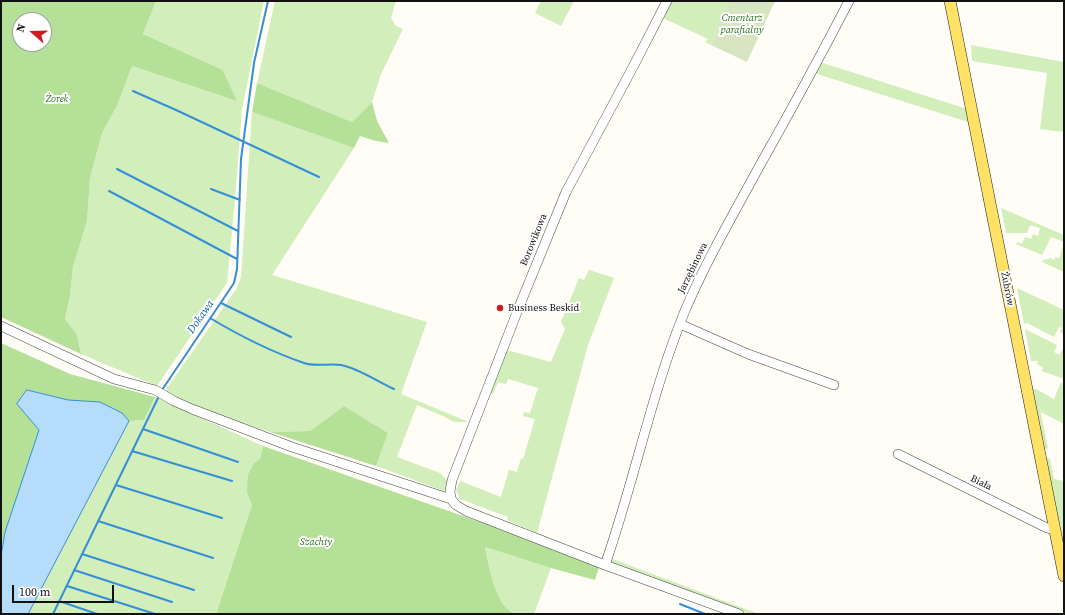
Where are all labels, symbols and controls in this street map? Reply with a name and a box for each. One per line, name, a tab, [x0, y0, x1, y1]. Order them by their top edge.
north arrow	[12, 12, 52, 52]
park label: Cmentarz parafialny	[721, 12, 763, 36]
text: N	[13, 22, 30, 34]
park label: Żorek	[46, 93, 68, 105]
street label: Borowikowa	[518, 212, 550, 268]
street label: Jarzębinowa	[676, 241, 710, 295]
street label: Żubrów	[998, 271, 1016, 307]
water label: Dokawa	[185, 298, 217, 336]
place label: Business Beskid	[508, 302, 579, 314]
marker: Business Beskid	[495, 303, 505, 313]
street label: Biała	[968, 473, 994, 493]
park label: Szachty	[300, 536, 332, 548]
scale bar	[14, 577, 116, 603]
text: 100 m	[19, 584, 51, 600]

